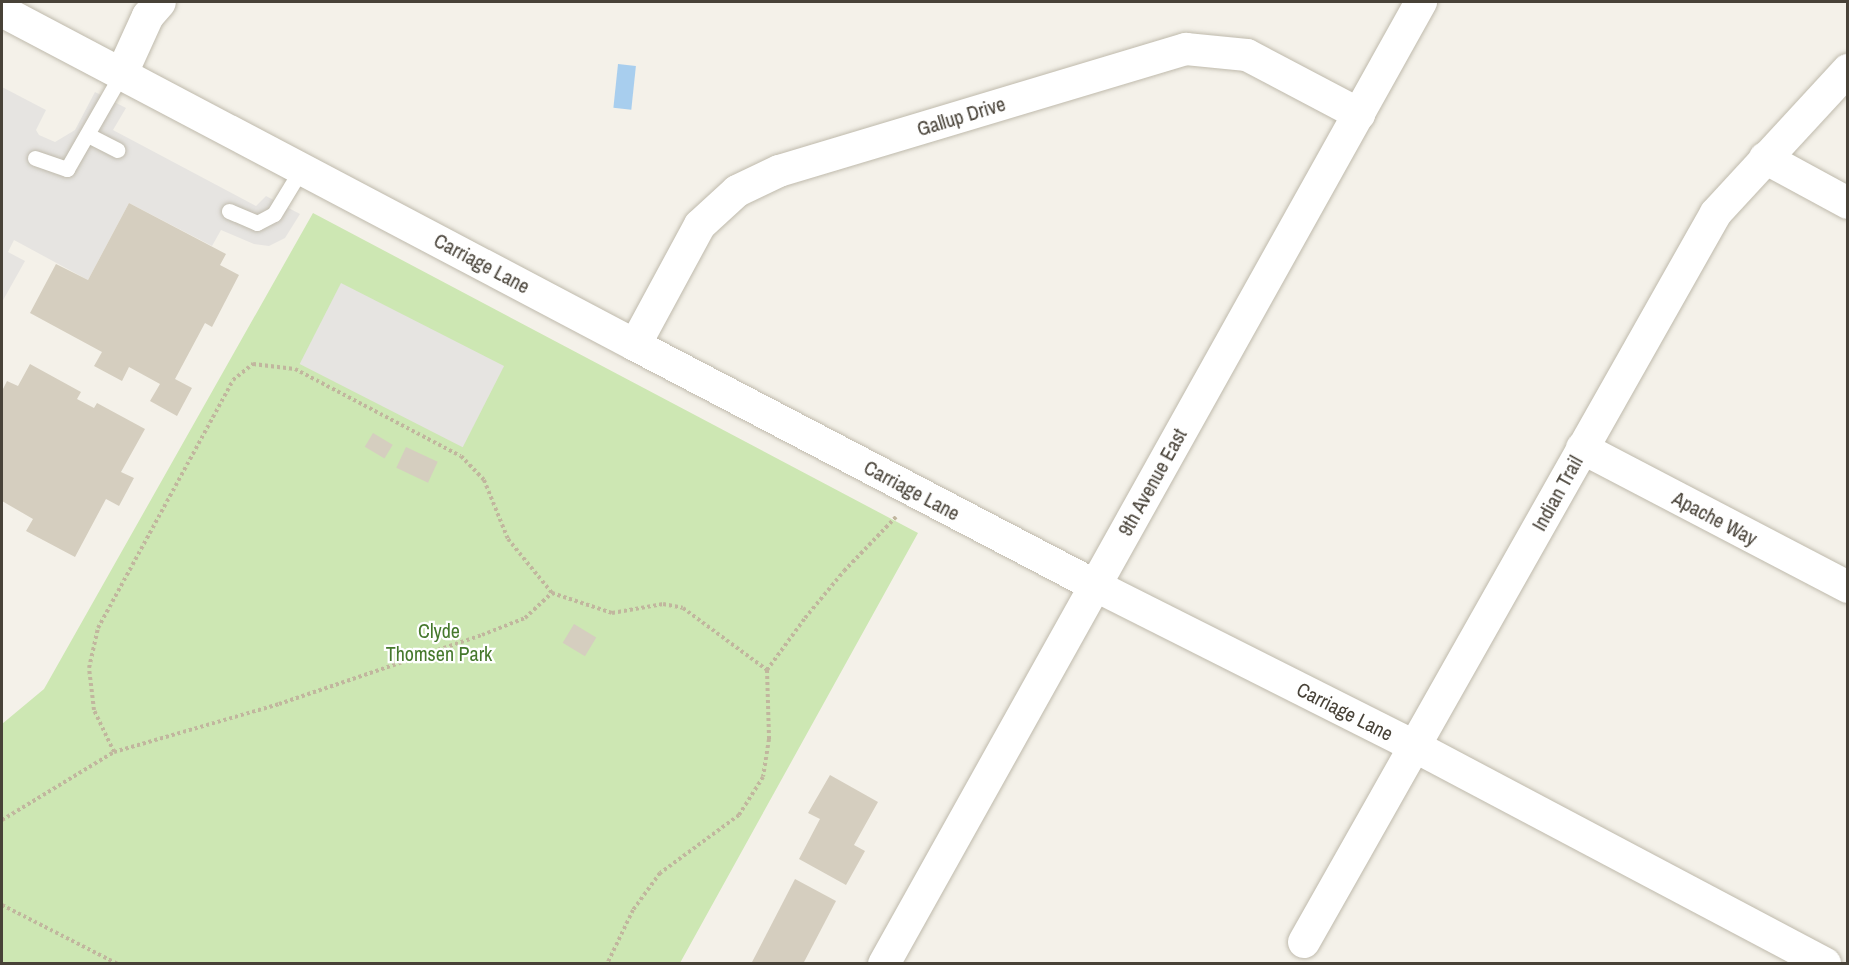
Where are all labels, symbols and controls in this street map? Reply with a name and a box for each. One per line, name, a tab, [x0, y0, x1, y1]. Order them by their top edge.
street label: Gallup Drive	[914, 91, 1008, 141]
street label: Carriage Lane	[430, 228, 534, 298]
street label: 9th Avenue East	[1112, 424, 1192, 540]
street label: Indian Trail	[1527, 451, 1587, 535]
street label: Carriage Lane	[860, 455, 964, 525]
street label: Apache Way	[1669, 486, 1761, 550]
park label: Clyde Thomsen Park	[386, 619, 492, 666]
street label: Carriage Lane	[1293, 677, 1397, 745]

